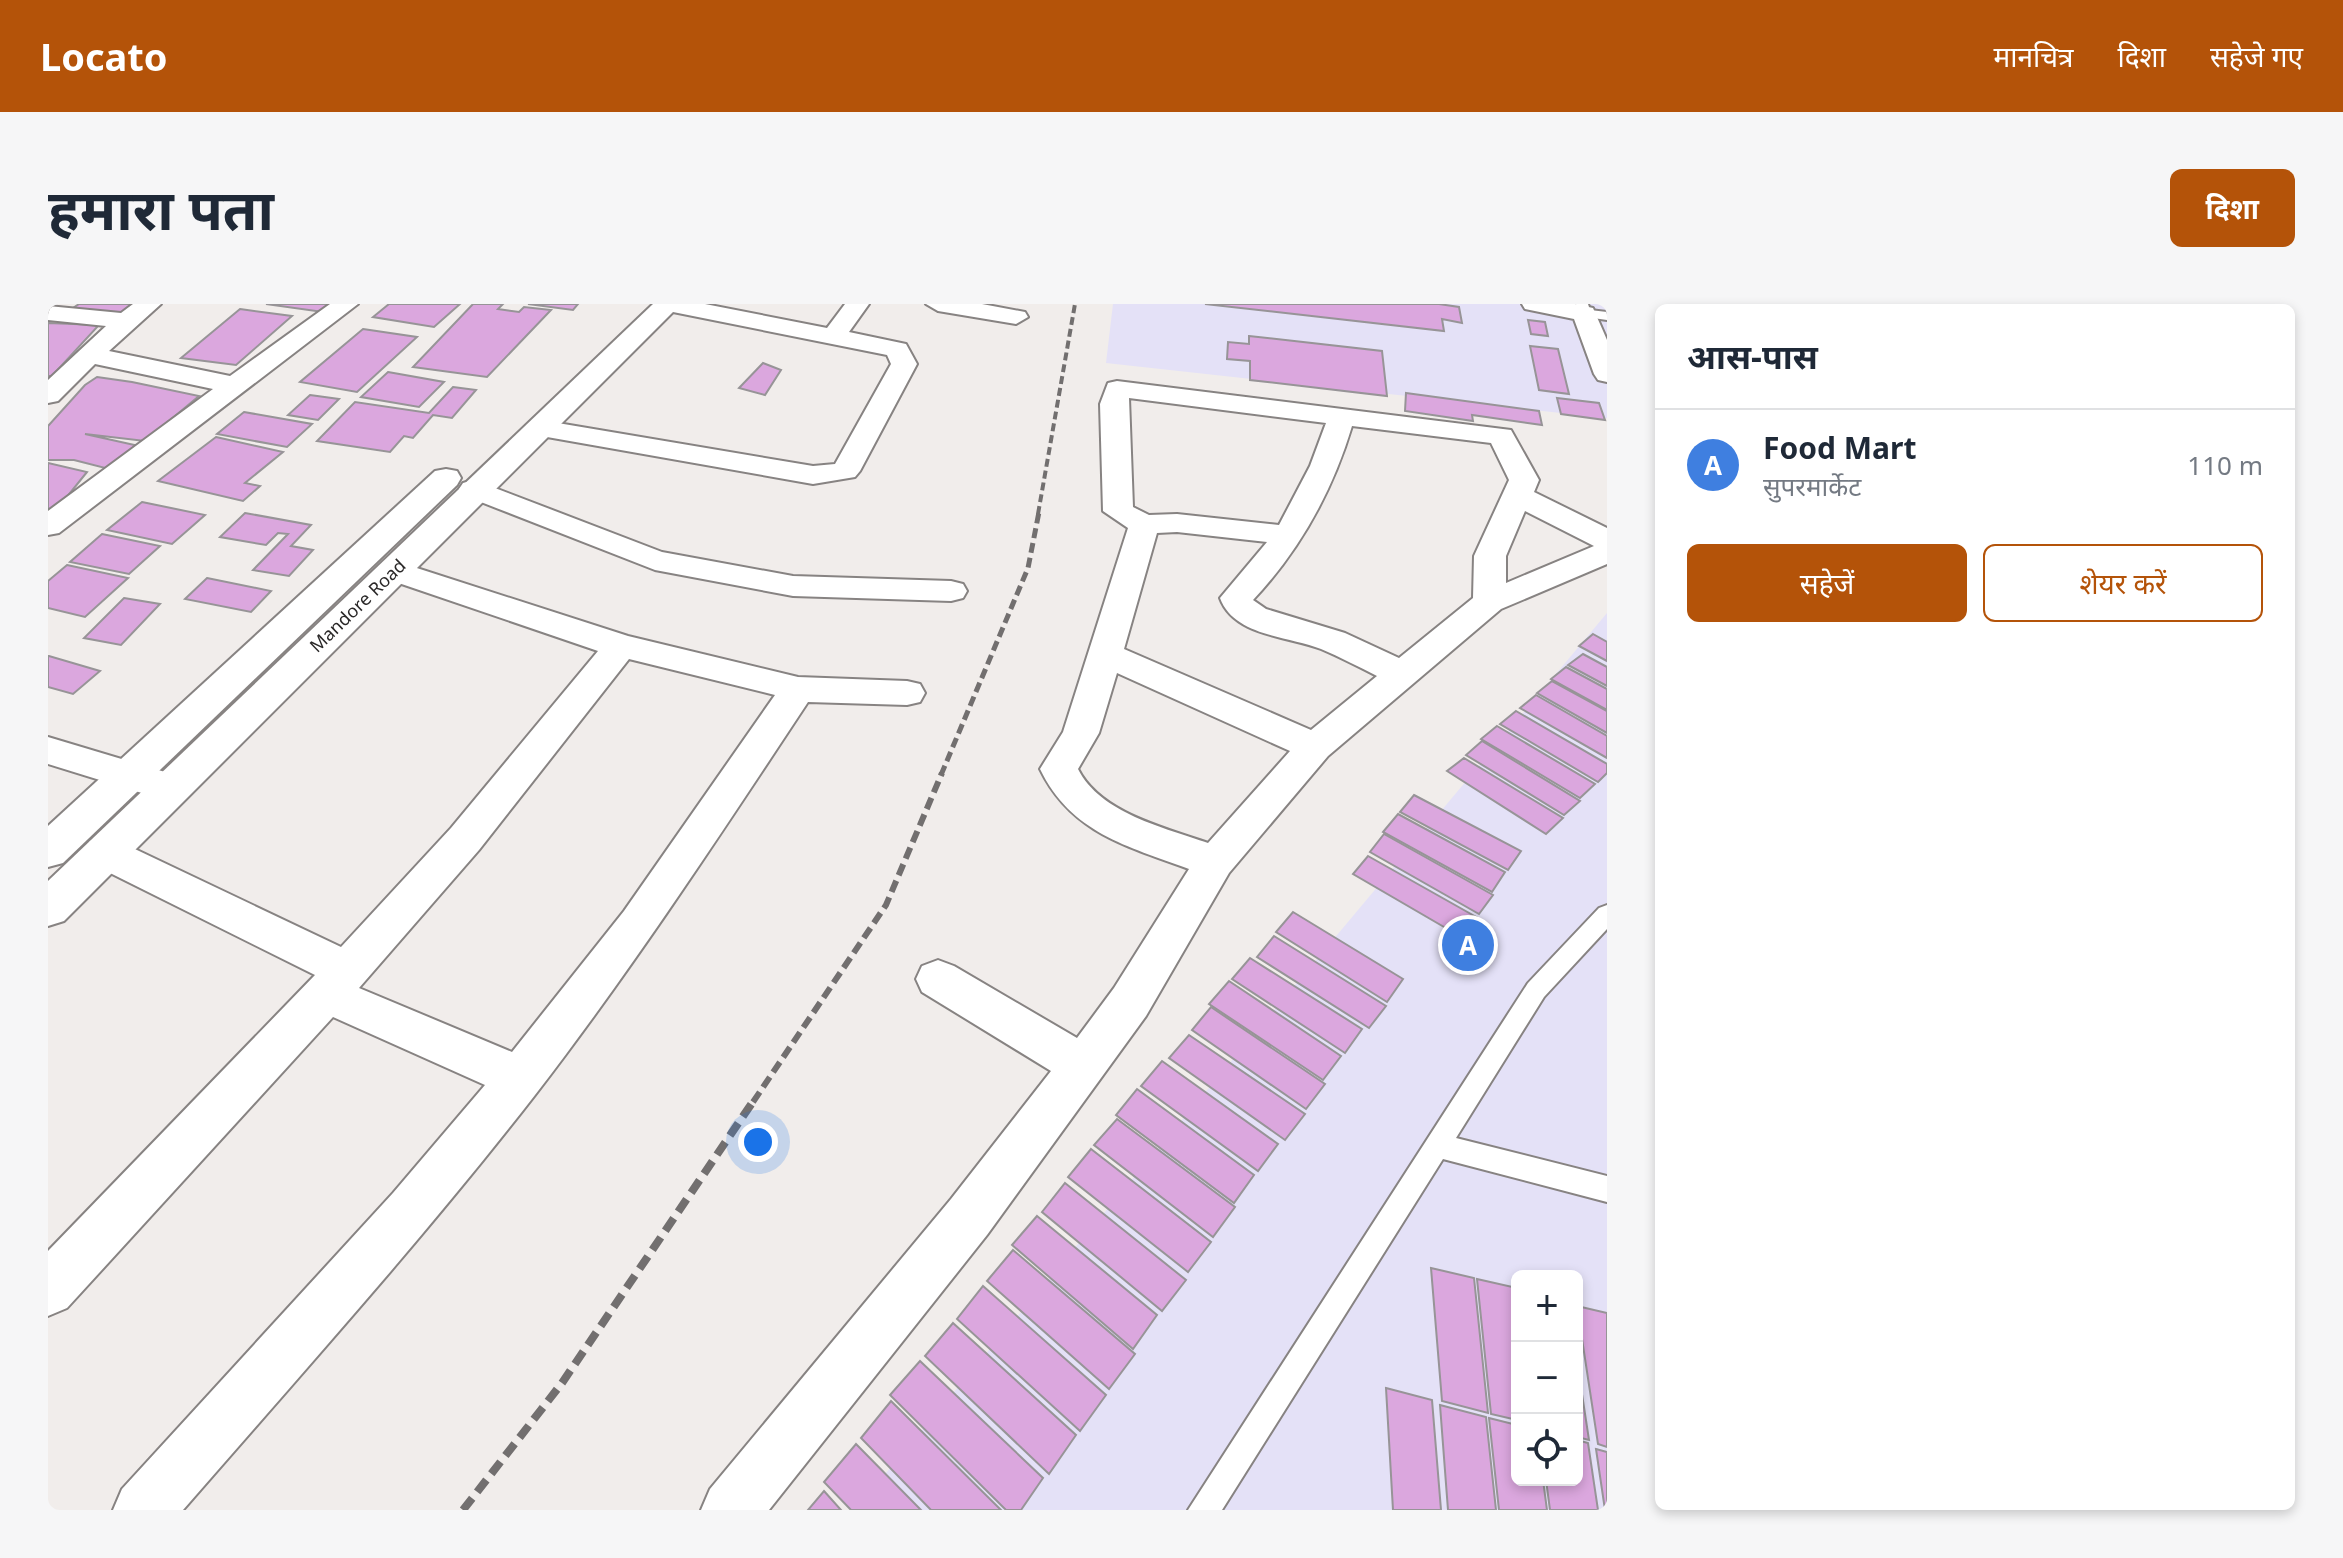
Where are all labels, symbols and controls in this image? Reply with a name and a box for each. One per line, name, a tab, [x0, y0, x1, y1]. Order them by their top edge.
text: Locato	[40, 30, 168, 82]
text: मानचित्र	[1993, 37, 2073, 75]
text: दिशा	[2117, 37, 2166, 75]
text: सहेजे गए	[2210, 37, 2303, 75]
button: दिशा	[2170, 169, 2295, 247]
text: हमारा पता	[48, 170, 274, 246]
text: आस-पास	[1687, 333, 1818, 379]
text: Food Mart	[1763, 427, 1916, 468]
text: A	[1704, 447, 1722, 483]
text: 110 m	[2187, 447, 2263, 483]
text: सुपरमार्केट	[1763, 468, 1861, 504]
button: सहेजें	[1687, 544, 1967, 622]
button: शेयर करें	[1983, 544, 2263, 622]
street label: Mandore Road	[304, 553, 410, 657]
pin: A	[1442, 915, 1494, 975]
your location	[738, 1122, 778, 1162]
map controls	[1511, 1270, 1583, 1486]
button: +	[1511, 1270, 1583, 1342]
button: −	[1511, 1342, 1583, 1414]
button: locate	[1511, 1414, 1583, 1486]

